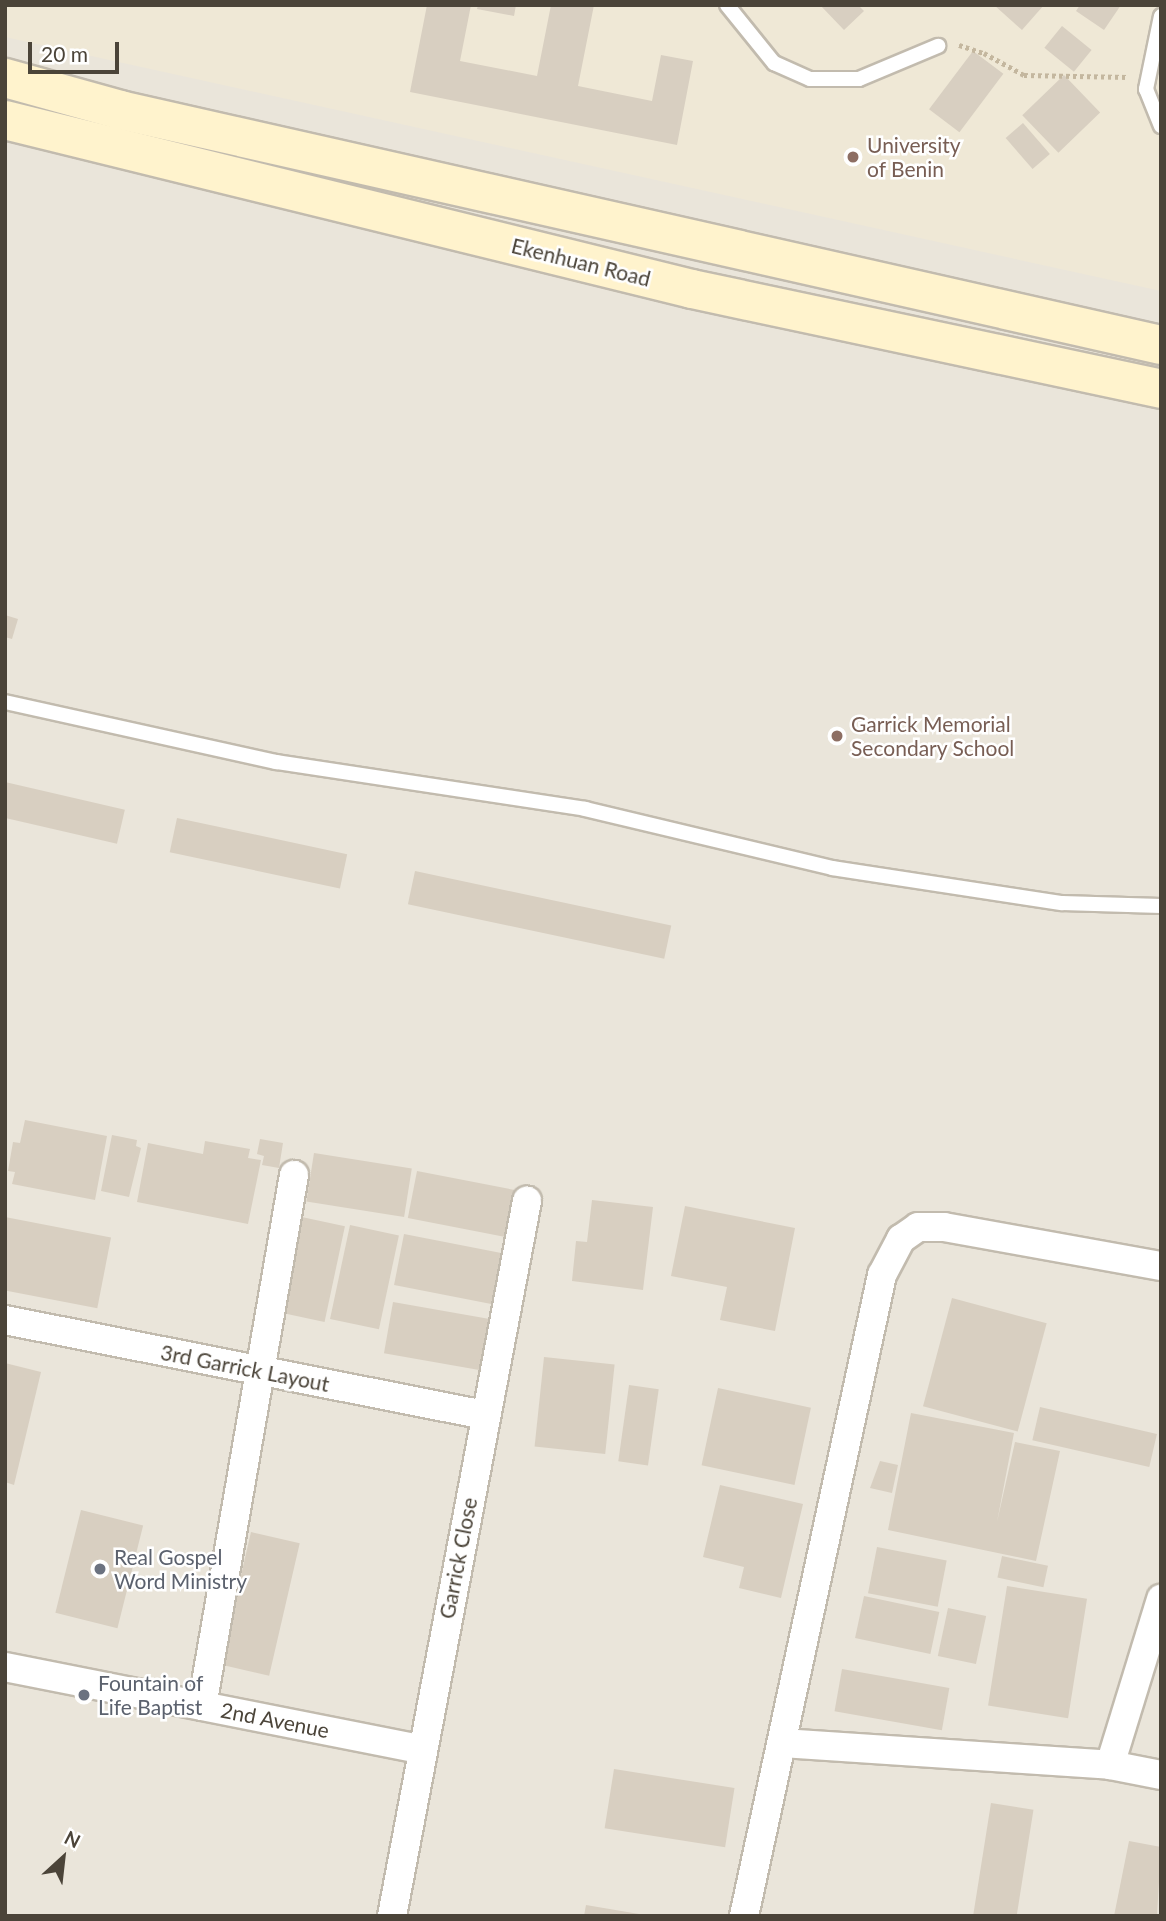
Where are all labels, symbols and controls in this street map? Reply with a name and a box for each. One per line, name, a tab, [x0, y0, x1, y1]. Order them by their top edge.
scale bar	[32, 28, 122, 72]
text: 20 m	[41, 41, 88, 66]
place label: University of Benin	[867, 132, 961, 182]
marker: University of Benin	[845, 149, 861, 165]
street label: Ekenhuan Road	[509, 233, 653, 291]
place label: Garrick Memorial Secondary School	[851, 711, 1015, 761]
marker: Garrick Memorial Secondary School	[829, 728, 845, 744]
street label: 3rd Garrick Layout	[159, 1339, 331, 1397]
street label: Garrick Close	[434, 1495, 482, 1621]
place label: Real Gospel Word Ministry	[114, 1544, 247, 1594]
marker: Real Gospel Word Ministry	[92, 1561, 108, 1577]
place label: Fountain of Life Baptist	[98, 1670, 203, 1720]
marker: Fountain of Life Baptist	[76, 1687, 92, 1703]
street label: 2nd Avenue	[218, 1697, 332, 1743]
north arrow	[28, 1823, 98, 1893]
text: N	[61, 1825, 84, 1852]

